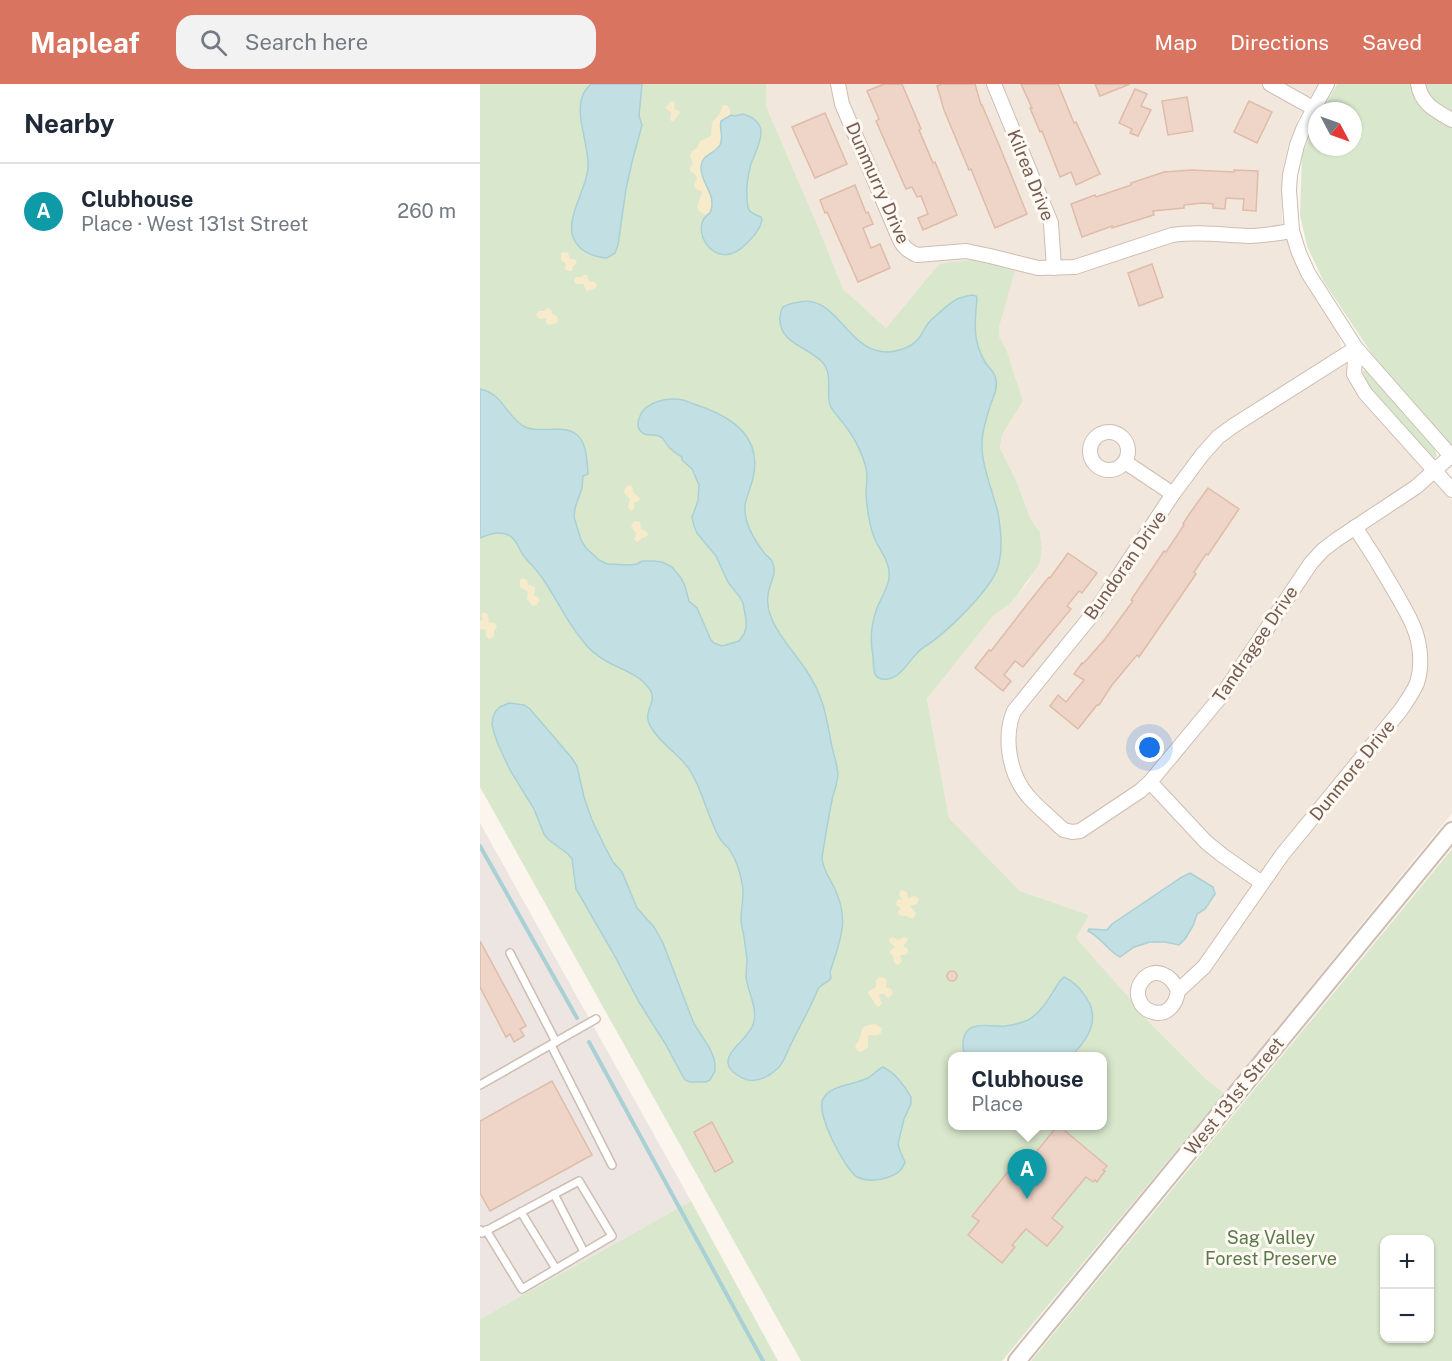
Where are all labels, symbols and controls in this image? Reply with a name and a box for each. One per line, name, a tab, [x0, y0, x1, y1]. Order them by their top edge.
search box	[176, 15, 596, 69]
text: Mapleaf	[30, 26, 140, 59]
icon: search	[197, 26, 230, 59]
text: Search here	[245, 29, 368, 55]
text: Map	[1155, 30, 1197, 55]
text: Directions	[1230, 30, 1329, 55]
text: Saved	[1362, 30, 1422, 55]
north arrow	[1308, 102, 1362, 156]
text: Nearby	[24, 108, 114, 139]
street label: Dunmurry Drive	[842, 119, 914, 247]
street label: Kilrea Drive	[1003, 126, 1059, 224]
text: Clubhouse	[81, 186, 193, 212]
text: A	[36, 199, 51, 223]
text: 260 m	[397, 199, 456, 223]
text: Place · West 131st Street	[81, 212, 308, 236]
street label: Bundoran Drive	[1080, 506, 1170, 624]
street label: Tandragee Drive	[1208, 582, 1302, 706]
street label: Dunmore Drive	[1305, 715, 1399, 825]
your location	[1135, 733, 1164, 762]
street label: West 131st Street	[1180, 1033, 1288, 1159]
popup	[948, 1052, 1107, 1130]
text: Clubhouse	[971, 1066, 1084, 1092]
text: Place	[971, 1092, 1023, 1116]
pin: A	[1008, 1150, 1046, 1199]
park label: Sag Valley Forest Preserve	[1205, 1227, 1337, 1269]
map controls	[1380, 1235, 1434, 1343]
button: +	[1380, 1235, 1434, 1289]
button: −	[1380, 1289, 1434, 1343]

